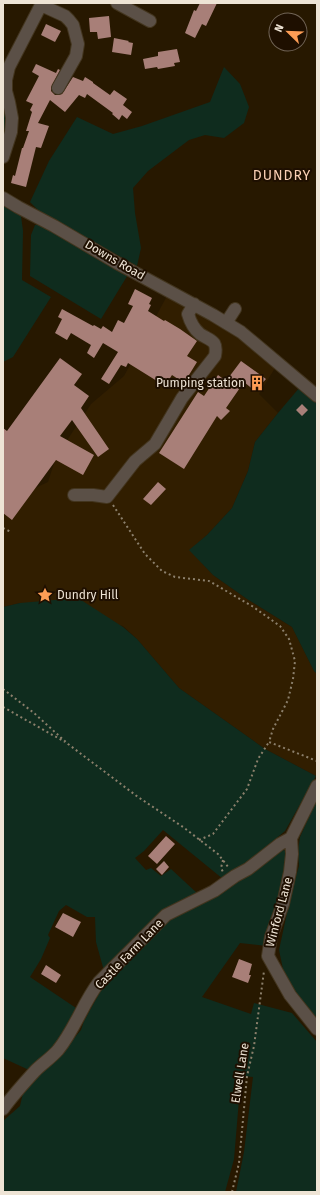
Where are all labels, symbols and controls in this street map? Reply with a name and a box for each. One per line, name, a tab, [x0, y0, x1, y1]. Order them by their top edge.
north arrow	[268, 12, 308, 52]
text: N	[272, 22, 287, 34]
district label: DUNDRY	[253, 167, 311, 184]
street label: Downs Road	[83, 237, 147, 283]
building icon: Pumping station	[248, 374, 266, 392]
place label: Pumping station	[156, 376, 245, 390]
place icon: Dundry Hill	[36, 586, 54, 604]
place label: Dundry Hill	[57, 588, 119, 602]
street label: Winford Lane	[263, 875, 295, 949]
street label: Castle Farm Lane	[92, 916, 166, 992]
street label: Elwell Lane	[228, 1042, 252, 1104]

